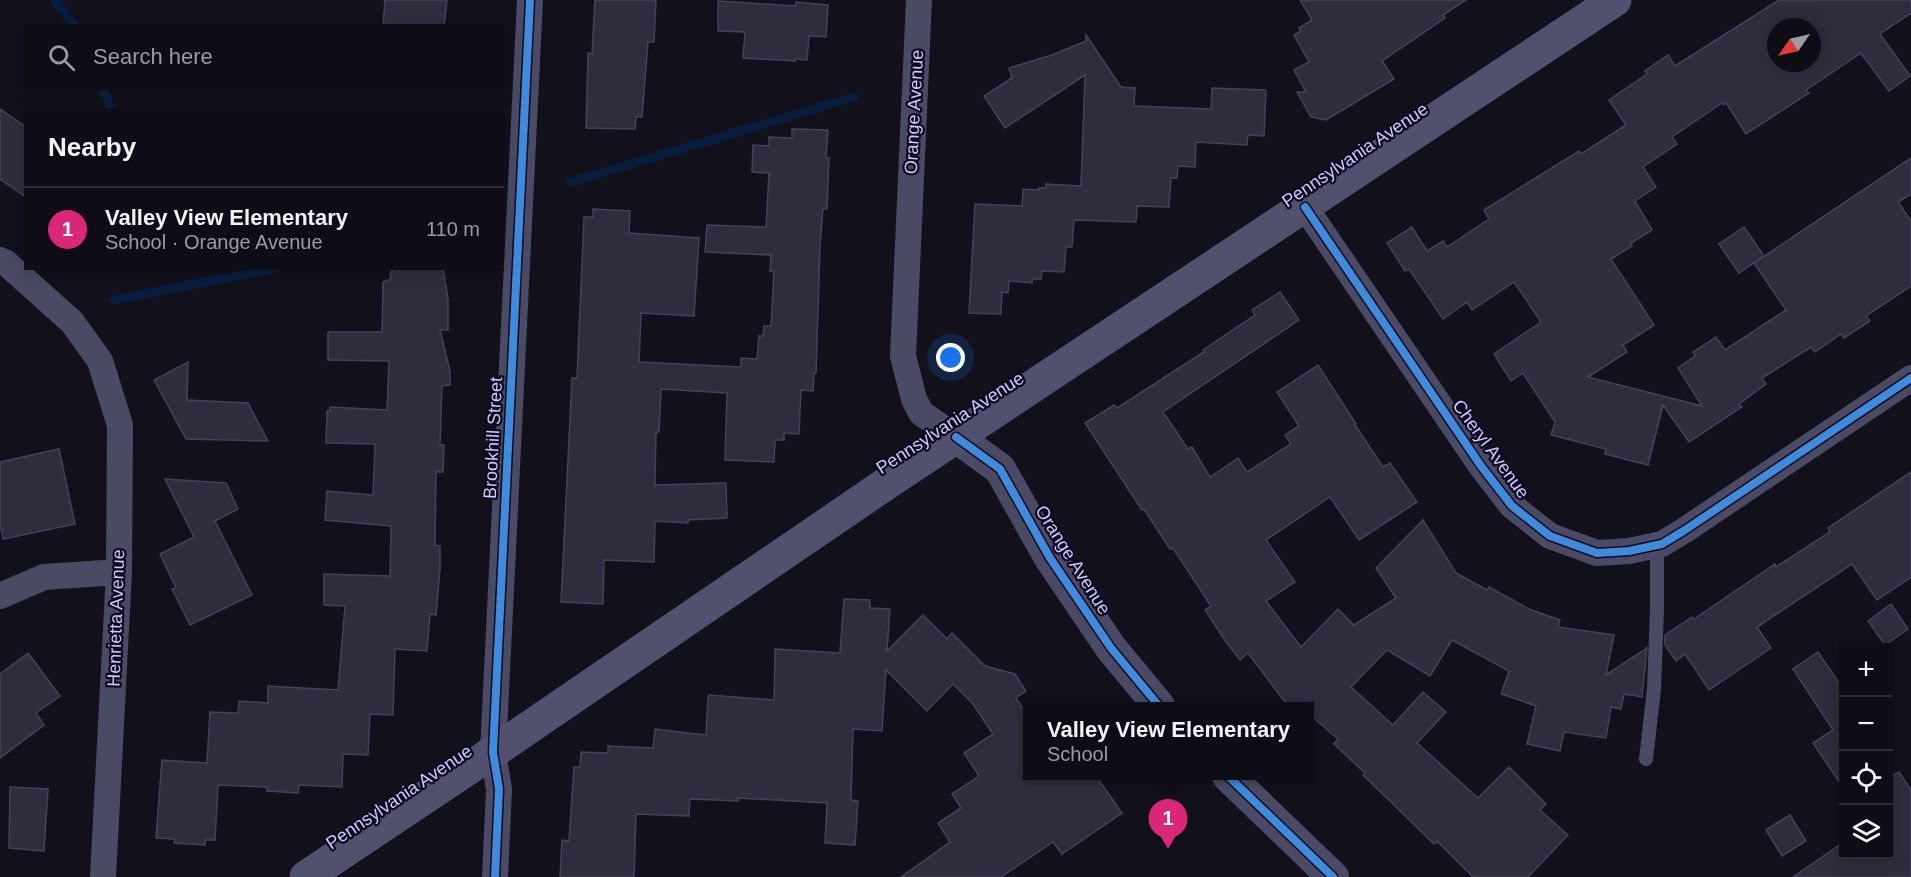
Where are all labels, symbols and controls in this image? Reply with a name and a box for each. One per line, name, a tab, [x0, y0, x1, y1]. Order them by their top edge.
north arrow	[1767, 18, 1821, 72]
search box	[24, 24, 504, 90]
icon: search	[45, 41, 78, 74]
text: Search here	[93, 44, 213, 69]
street label: Orange Avenue	[901, 49, 927, 175]
street label: Pennsylvania Avenue	[1278, 99, 1432, 211]
text: Nearby	[48, 132, 136, 162]
text: Valley View Elementary	[105, 205, 348, 230]
text: 1	[62, 218, 73, 240]
text: 110 m	[426, 218, 480, 240]
text: School · Orange Avenue	[105, 231, 323, 253]
your location	[936, 343, 965, 372]
street label: Pennsylvania Avenue	[873, 368, 1027, 478]
street label: Brookhill Street	[480, 377, 506, 499]
street label: Cheryl Avenue	[1449, 396, 1533, 502]
street label: Orange Avenue	[1031, 502, 1115, 618]
street label: Henrietta Avenue	[104, 549, 128, 687]
map controls	[1839, 643, 1893, 859]
button: +	[1839, 643, 1893, 697]
button: −	[1839, 697, 1893, 751]
popup	[1023, 702, 1314, 780]
text: Valley View Elementary	[1047, 717, 1290, 742]
street label: Pennsylvania Avenue	[322, 741, 476, 853]
text: School	[1047, 743, 1108, 765]
button: locate	[1839, 751, 1893, 805]
pin: 1	[1148, 800, 1188, 849]
button: layers	[1839, 805, 1893, 859]

